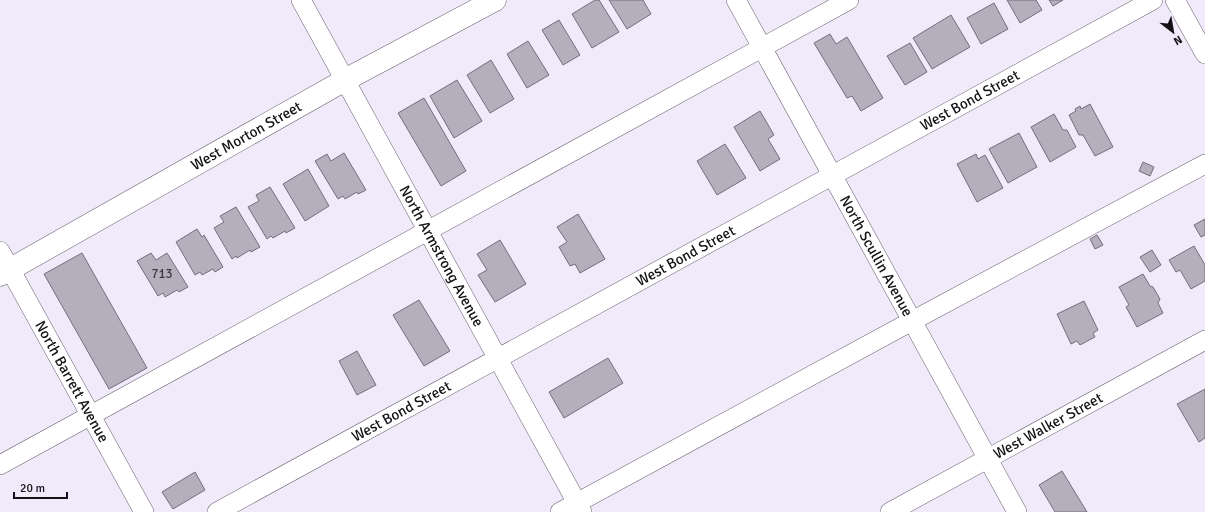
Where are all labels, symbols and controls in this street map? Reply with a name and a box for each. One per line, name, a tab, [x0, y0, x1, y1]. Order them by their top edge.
north arrow	[1153, 12, 1193, 52]
text: N	[1171, 33, 1185, 48]
street label: West Bond Street	[917, 66, 1022, 135]
street label: West Morton Street	[188, 97, 305, 174]
street label: North Armstrong Avenue	[395, 182, 488, 330]
street label: North Scullin Avenue	[836, 192, 917, 320]
street label: West Bond Street	[633, 221, 738, 290]
house number: 713	[151, 266, 173, 282]
street label: North Barrett Avenue	[31, 317, 113, 445]
street label: West Bond Street	[349, 377, 454, 446]
street label: West Walker Street	[990, 389, 1106, 463]
scale bar	[14, 474, 67, 500]
text: 20 m	[20, 481, 45, 496]

